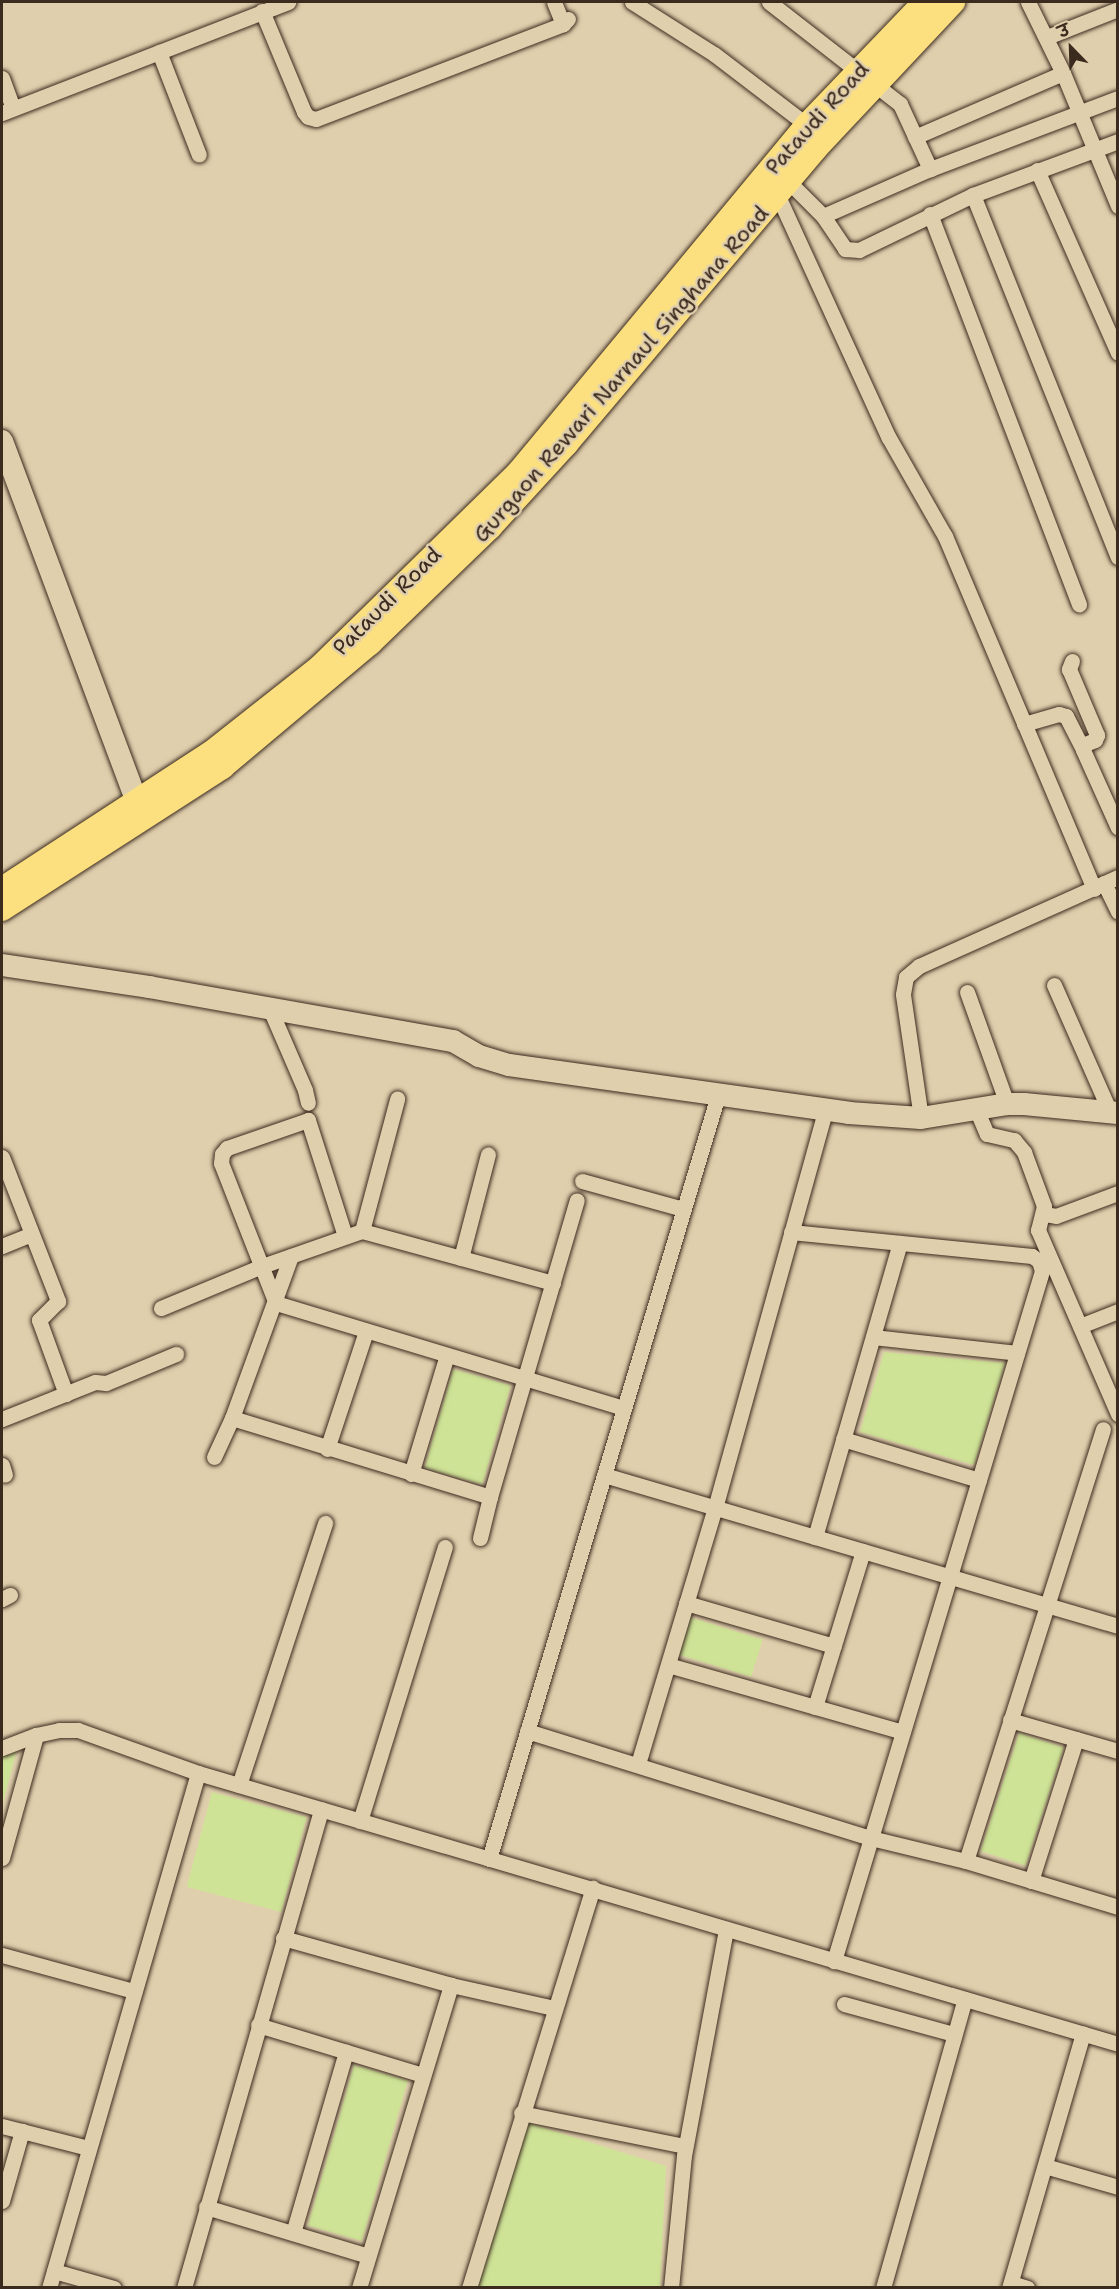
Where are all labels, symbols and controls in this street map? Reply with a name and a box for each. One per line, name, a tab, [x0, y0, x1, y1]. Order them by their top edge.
north arrow	[1041, 18, 1101, 78]
text: उ	[1055, 19, 1073, 43]
street label: Pataudi Road	[759, 56, 875, 180]
street label: Gurgaon Rewari Narnaul Singhana Road	[468, 200, 774, 548]
street label: Pataudi Road	[327, 541, 447, 661]

